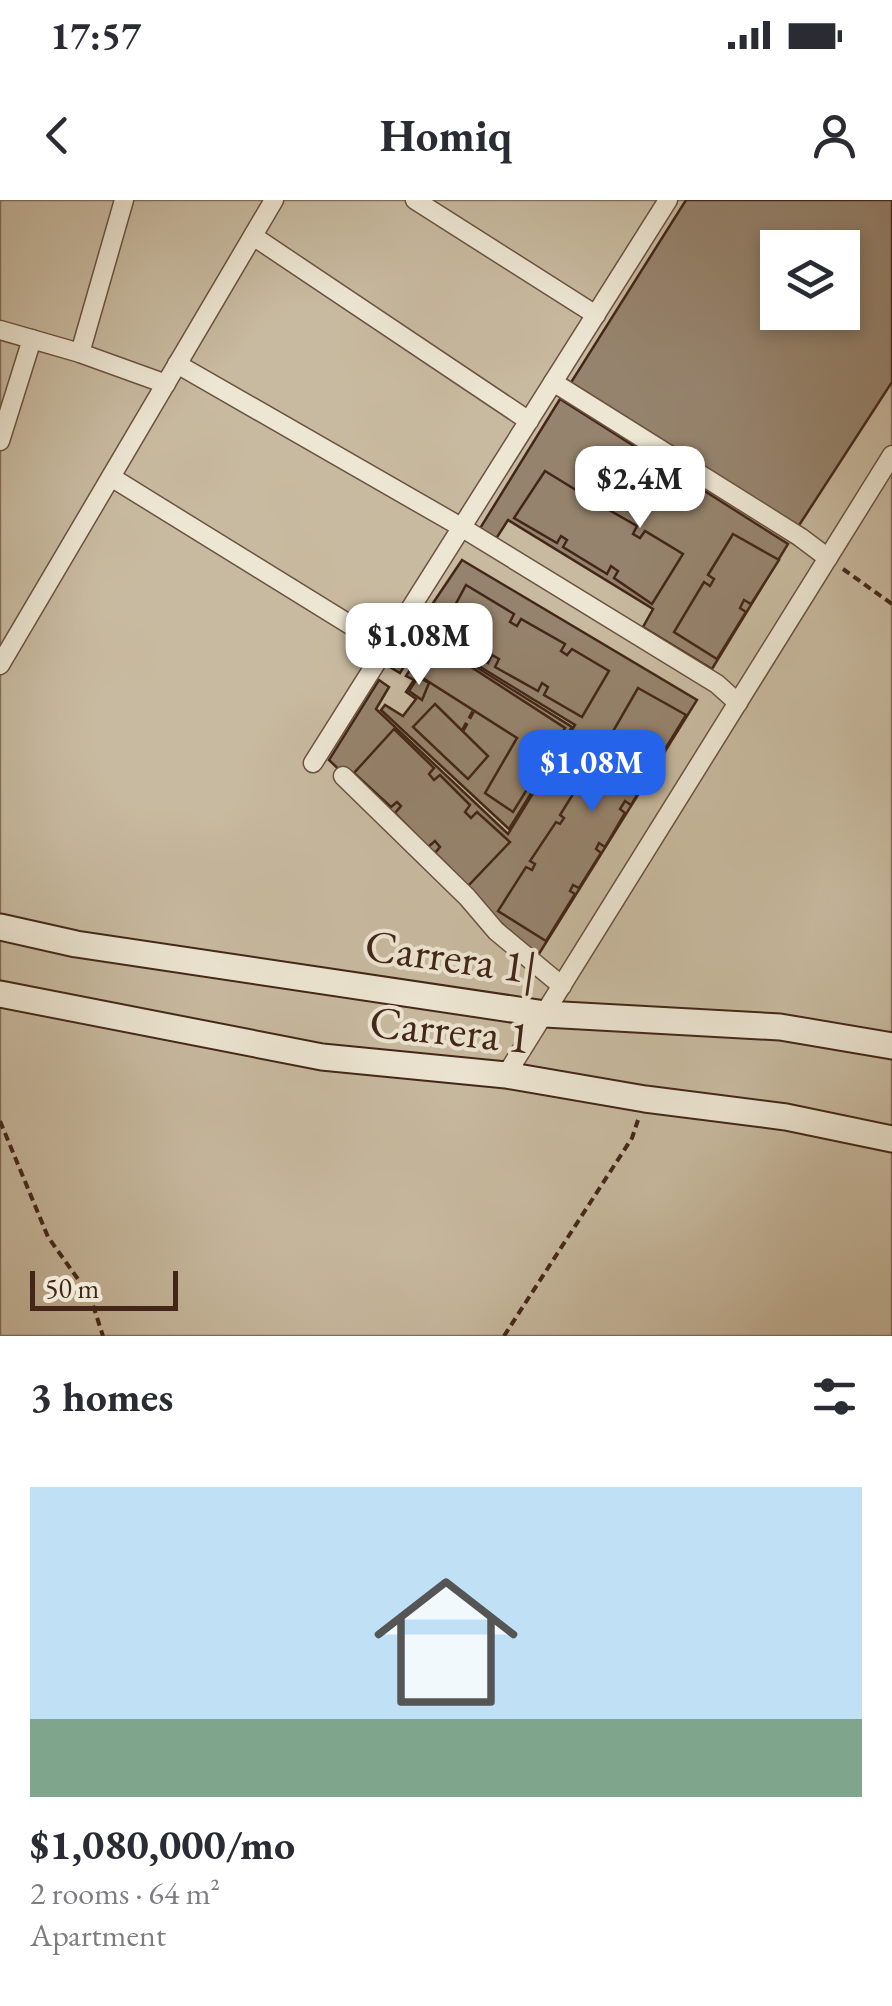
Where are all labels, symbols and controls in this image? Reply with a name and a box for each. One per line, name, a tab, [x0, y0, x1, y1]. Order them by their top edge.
text: 17:57	[50, 11, 141, 60]
text: Homiq	[380, 106, 512, 164]
icon: back	[30, 108, 85, 163]
icon: person	[807, 108, 862, 163]
map controls	[760, 230, 860, 330]
button: layers	[760, 230, 860, 330]
pin: $2.4M	[570, 446, 710, 531]
text: $2.4M	[597, 457, 683, 499]
pin: $1.08M	[338, 603, 500, 688]
text: $1.08M	[368, 614, 470, 656]
pin: $1.08M	[511, 730, 673, 815]
text: $1.08M	[541, 741, 643, 783]
street label: Carrera 1|	[361, 915, 541, 998]
street label: Carrera 1	[367, 992, 533, 1066]
scale bar	[30, 1266, 178, 1310]
text: 50 m	[45, 1270, 99, 1306]
text: 3 homes	[30, 1369, 173, 1424]
icon: filters	[807, 1369, 862, 1424]
icon: home	[356, 1552, 536, 1732]
text: $1,080,000/mo	[30, 1817, 295, 1872]
text: 2 rooms · 64 m²	[30, 1872, 220, 1914]
text: Apartment	[30, 1914, 166, 1956]

